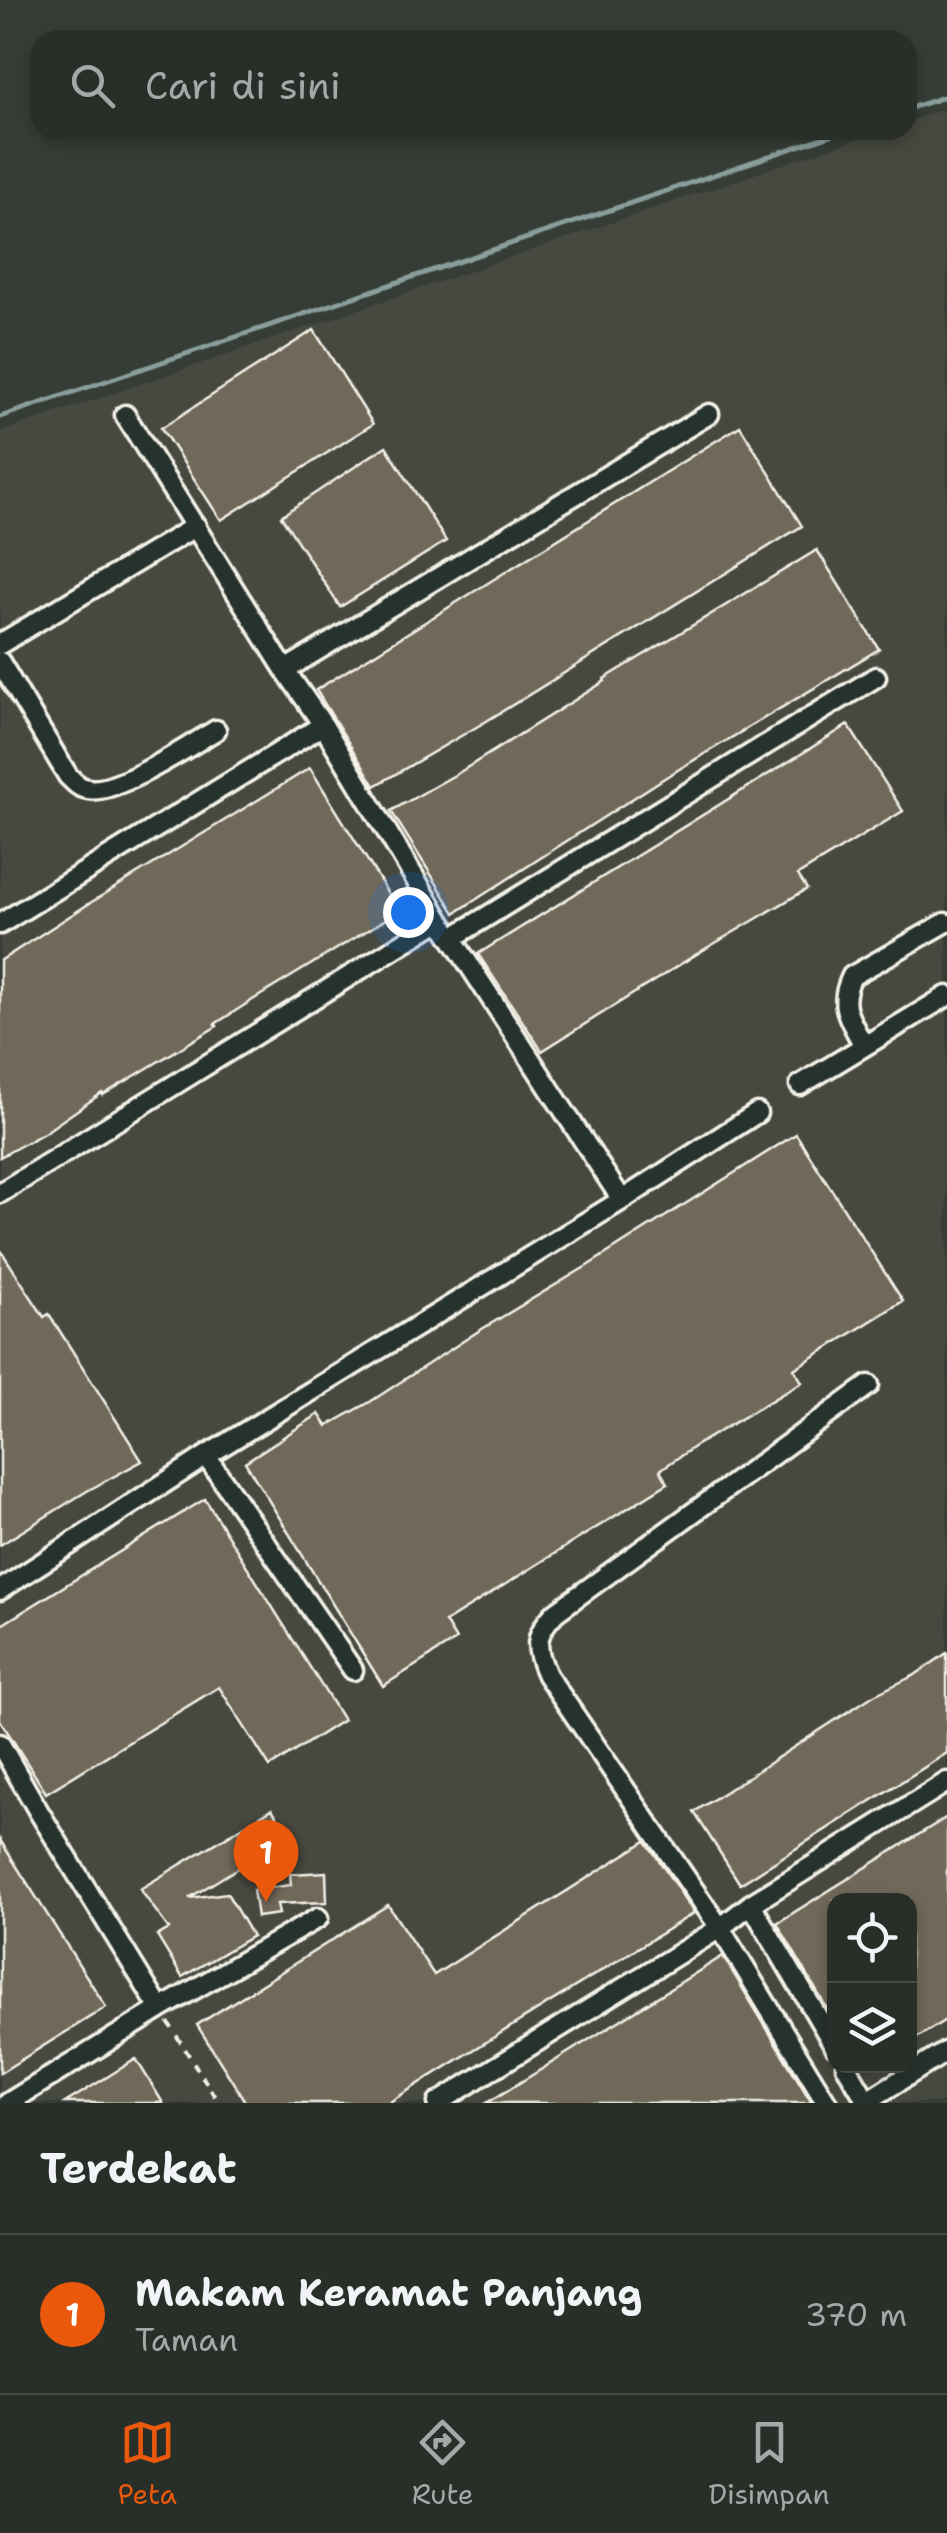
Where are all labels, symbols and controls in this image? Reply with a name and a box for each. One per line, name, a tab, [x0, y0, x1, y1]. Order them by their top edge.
search box	[30, 30, 917, 140]
icon: search	[65, 58, 120, 113]
text: Cari di sini	[145, 60, 341, 111]
your location	[383, 887, 434, 938]
pin: 1	[234, 1820, 298, 1902]
map controls	[827, 1893, 917, 2073]
button: locate	[827, 1893, 917, 1983]
button: layers	[827, 1983, 917, 2073]
text: Terdekat	[40, 2140, 237, 2196]
text: Makam Keramat Panjang	[135, 2267, 642, 2318]
text: 1	[65, 2293, 80, 2336]
text: 370 m	[805, 2293, 907, 2336]
text: Taman	[135, 2318, 238, 2361]
tab: Peta	[117, 2415, 177, 2513]
tab: Rute	[412, 2415, 474, 2513]
tab: Disimpan	[708, 2415, 830, 2513]

